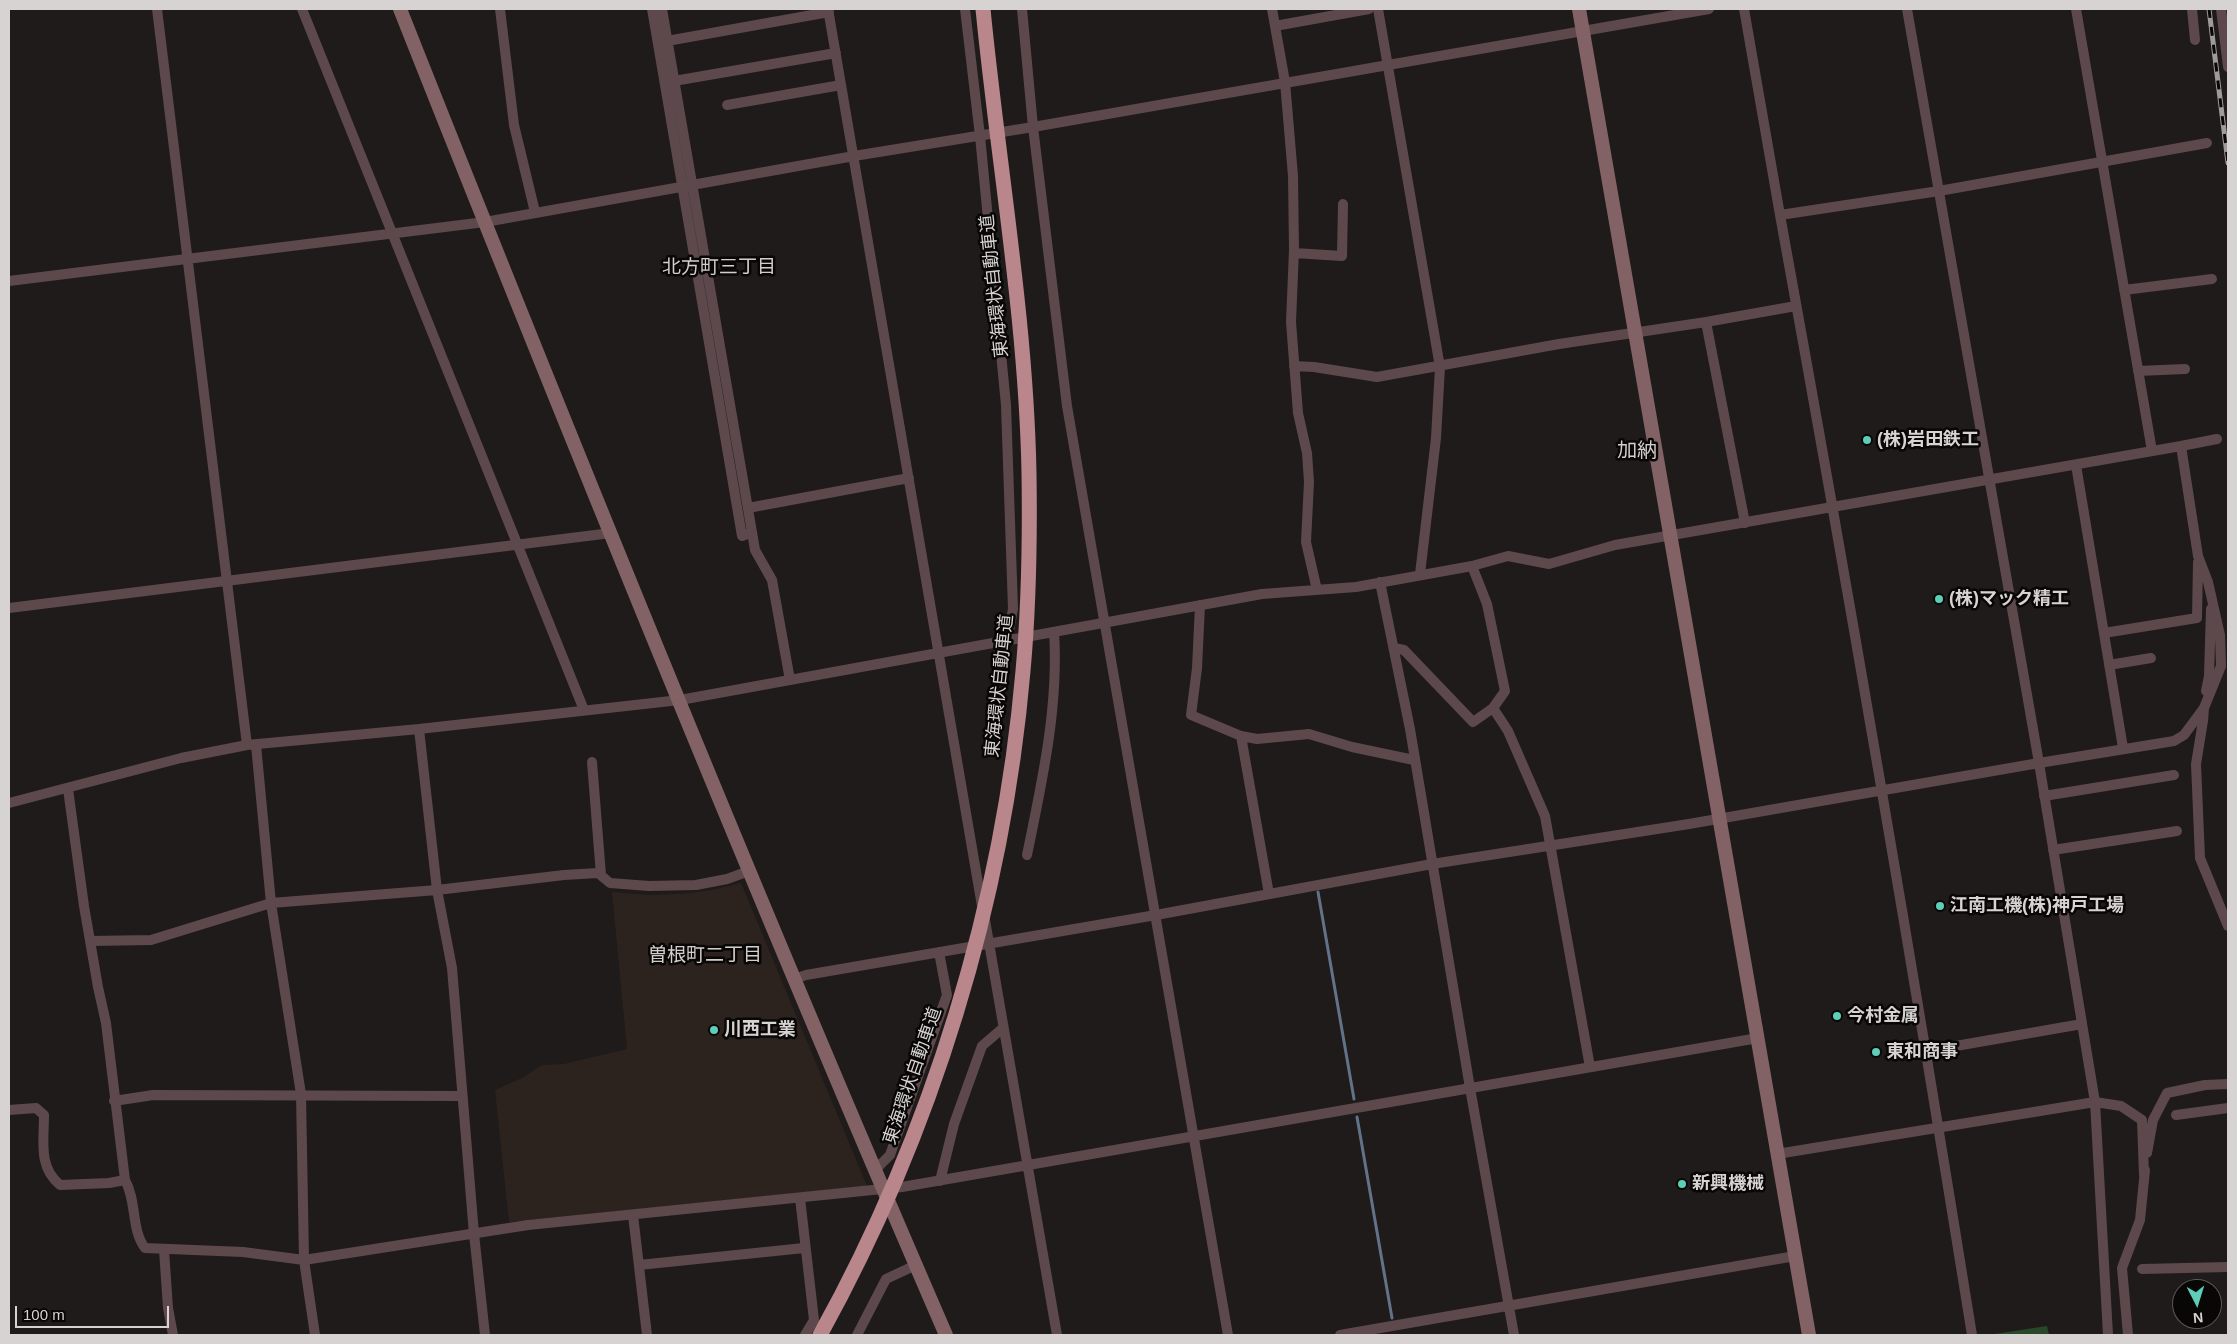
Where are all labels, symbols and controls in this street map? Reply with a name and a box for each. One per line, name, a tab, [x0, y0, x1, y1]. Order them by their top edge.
street label: 東海環状自動車道	[977, 213, 1013, 359]
district label: 北方町三丁目	[662, 257, 776, 279]
place label: (株)岩田鉄工	[1877, 429, 1979, 451]
marker: (株)岩田鉄工	[1861, 434, 1873, 446]
district label: 加納	[1617, 439, 1657, 463]
place label: (株)マック精工	[1949, 588, 2069, 610]
marker: (株)マック精工	[1933, 593, 1945, 605]
street label: 東海環状自動車道	[982, 613, 1018, 759]
place label: 江南工機(株)神戸工場	[1950, 895, 2124, 917]
marker: 江南工機(株)神戸工場	[1934, 900, 1946, 912]
district label: 曽根町二丁目	[648, 945, 762, 967]
street label: 東海環状自動車道	[879, 1004, 947, 1148]
place label: 今村金属	[1847, 1005, 1919, 1027]
marker: 今村金属	[1831, 1010, 1843, 1022]
place label: 川西工業	[724, 1019, 796, 1041]
marker: 川西工業	[708, 1024, 720, 1036]
place label: 東和商事	[1886, 1041, 1958, 1063]
marker: 東和商事	[1870, 1046, 1882, 1058]
place label: 新興機械	[1692, 1173, 1764, 1195]
marker: 新興機械	[1676, 1178, 1688, 1190]
north arrow	[2172, 1279, 2222, 1329]
scale bar	[18, 1296, 171, 1328]
text: 100 m	[23, 1306, 65, 1323]
text: N	[2192, 1310, 2204, 1326]

